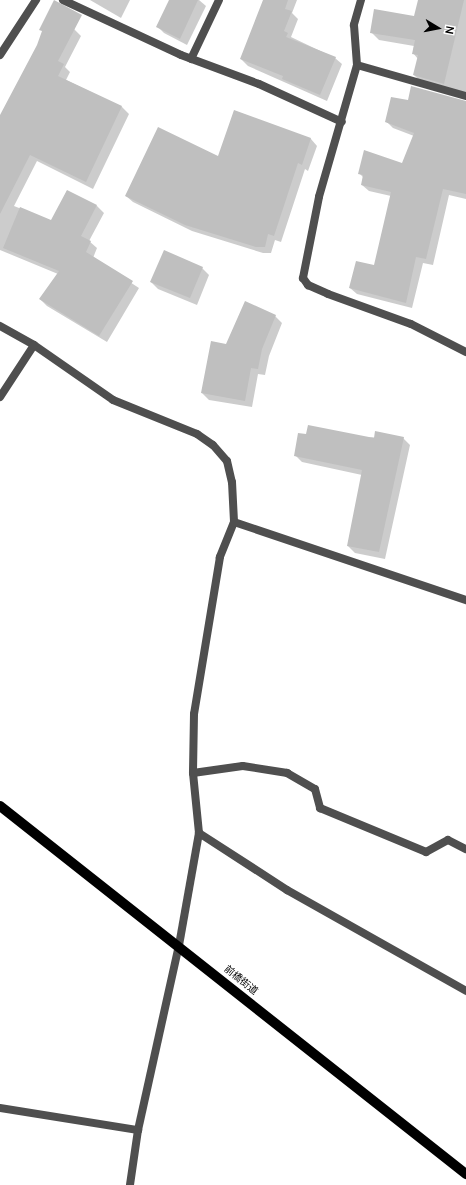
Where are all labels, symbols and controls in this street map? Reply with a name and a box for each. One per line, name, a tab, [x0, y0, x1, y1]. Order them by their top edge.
north arrow	[418, 8, 458, 48]
text: N	[442, 25, 458, 35]
street label: 前橋街道	[222, 963, 260, 997]

